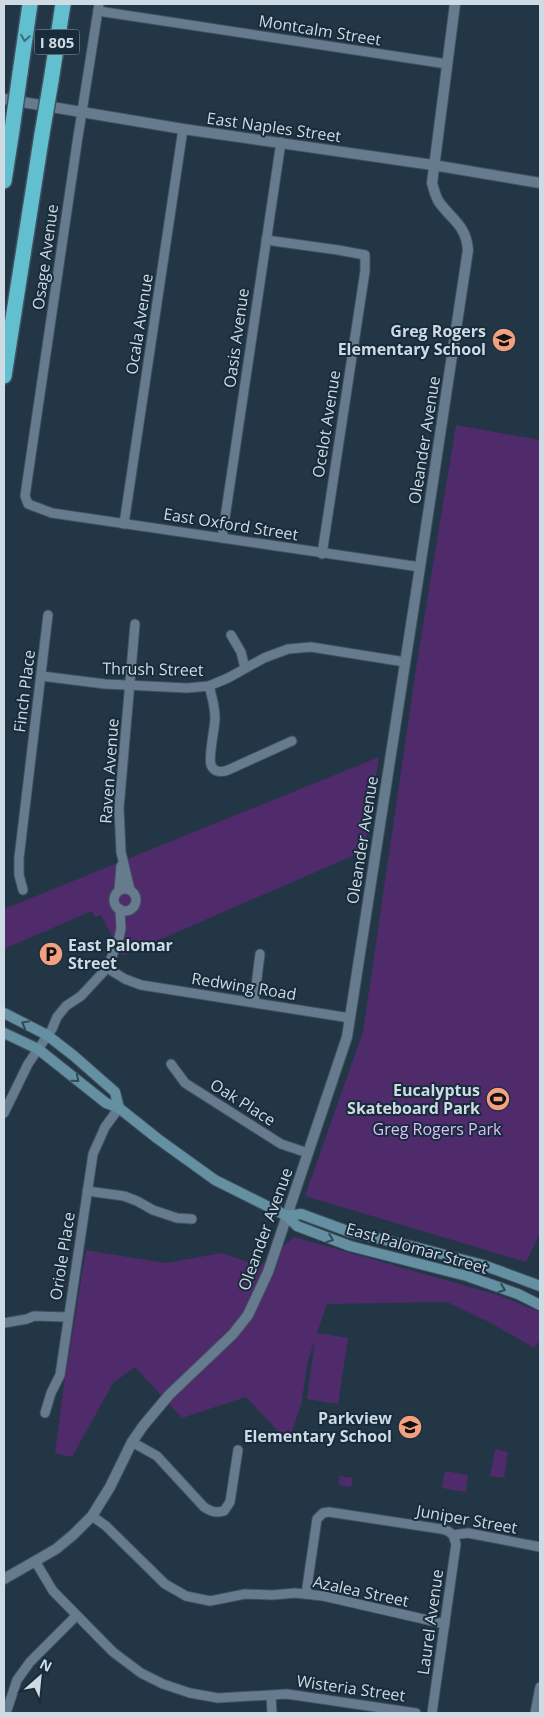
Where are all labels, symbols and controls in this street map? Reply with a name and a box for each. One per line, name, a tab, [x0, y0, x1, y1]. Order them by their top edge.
street label: Montcalm Street	[257, 9, 383, 51]
road number: I 805	[34, 30, 80, 54]
one-way arrow	[20, 35, 31, 43]
street label: East Naples Street	[205, 107, 343, 147]
street label: Osage Avenue	[27, 203, 63, 311]
street label: Ocala Avenue	[120, 272, 158, 376]
street label: Oasis Avenue	[218, 287, 254, 389]
place label: Greg Rogers Elementary School	[338, 320, 486, 360]
school or university icon: Greg Rogers Elementary School	[491, 327, 517, 353]
street label: Ocelot Avenue	[307, 369, 345, 479]
street label: Oleander Avenue	[403, 374, 445, 506]
street label: East Oxford Street	[162, 502, 300, 546]
street label: Finch Place	[8, 648, 40, 734]
street label: Thrush Street	[102, 657, 204, 681]
street label: Raven Avenue	[94, 718, 124, 824]
street label: Oleander Avenue	[341, 774, 383, 906]
place label: East Palomar Street	[68, 934, 173, 974]
parking icon: East Palomar Street	[38, 941, 64, 967]
street label: Redwing Road	[190, 967, 298, 1005]
one-way arrow	[22, 1020, 31, 1030]
street label: Oak Place	[206, 1073, 280, 1131]
one-way arrow	[70, 1074, 79, 1082]
place label: Eucalyptus Skateboard Park	[347, 1079, 480, 1119]
sports icon: Eucalyptus Skateboard Park	[485, 1086, 511, 1112]
park label: Greg Rogers Park	[373, 1118, 502, 1140]
street label: Oleander Avenue	[233, 1164, 297, 1294]
street label: Oriole Place	[44, 1210, 80, 1302]
street label: East Palomar Street	[344, 1217, 491, 1279]
one-way arrow	[325, 1233, 333, 1243]
one-way arrow	[498, 1283, 506, 1293]
place label: Parkview Elementary School	[244, 1407, 392, 1447]
school or university icon: Parkview Elementary School	[397, 1414, 423, 1440]
street label: Juniper Street	[413, 1499, 519, 1539]
street label: Laurel Avenue	[412, 1568, 448, 1676]
street label: Azalea Street	[311, 1570, 411, 1612]
north arrow	[15, 1652, 65, 1702]
text: N	[37, 1654, 56, 1676]
street label: Wisteria Street	[295, 1669, 407, 1707]

